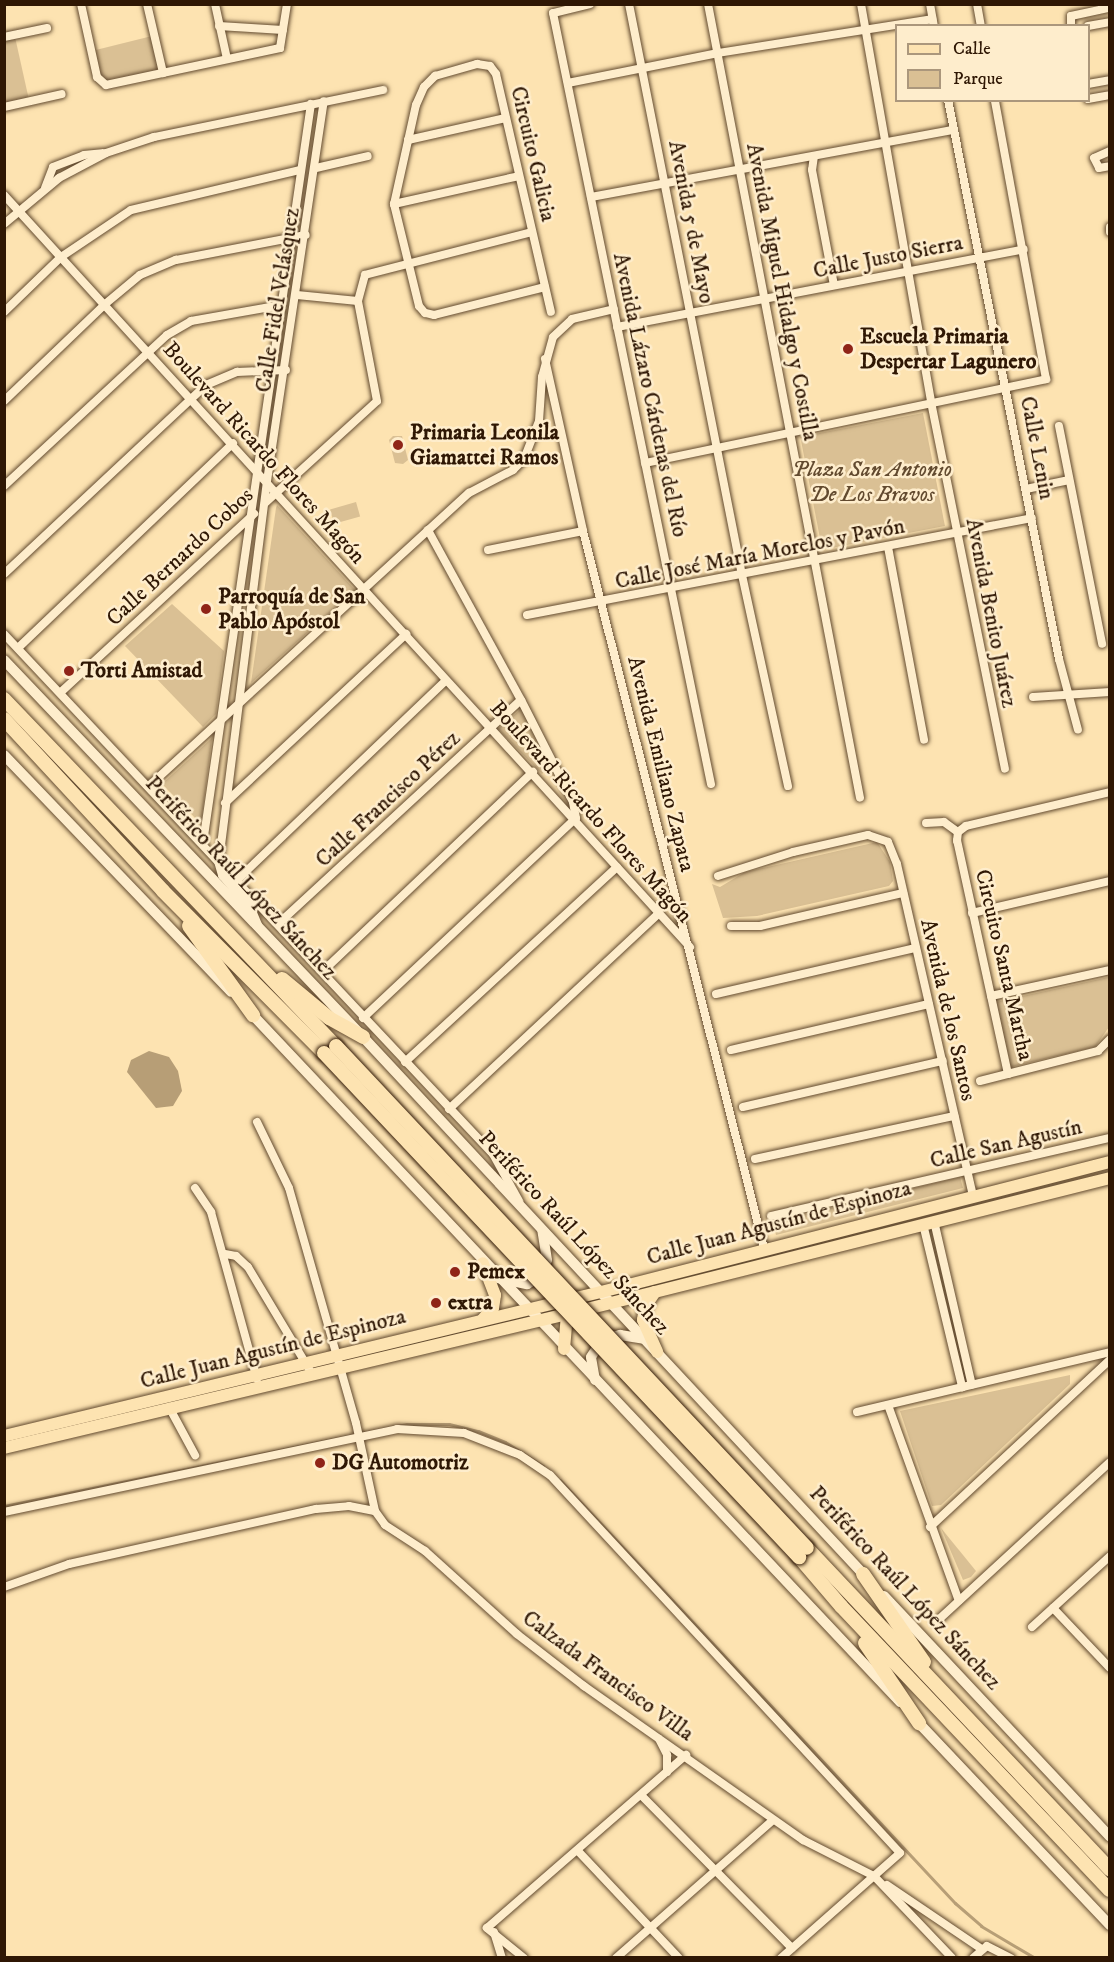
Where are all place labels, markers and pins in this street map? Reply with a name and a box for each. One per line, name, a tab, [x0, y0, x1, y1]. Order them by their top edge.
place label: Escuela Primaria Despertar Lagunero	[860, 323, 1036, 374]
marker: Escuela Primaria Despertar Lagunero	[841, 342, 855, 356]
place label: Primaria Leonila Giamattei Ramos	[410, 419, 559, 470]
marker: Primaria Leonila Giamattei Ramos	[391, 438, 405, 452]
place label: Parroquía de San Pablo Apóstol	[218, 583, 366, 634]
marker: Parroquía de San Pablo Apóstol	[199, 602, 213, 616]
place label: Torti Amistad	[81, 658, 202, 684]
marker: Torti Amistad	[62, 664, 76, 678]
place label: Pemex	[467, 1259, 525, 1285]
marker: Pemex	[448, 1265, 462, 1279]
place label: extra	[448, 1290, 492, 1316]
marker: extra	[429, 1296, 443, 1310]
place label: DG Automotriz	[332, 1450, 468, 1476]
marker: DG Automotriz	[313, 1456, 327, 1470]

